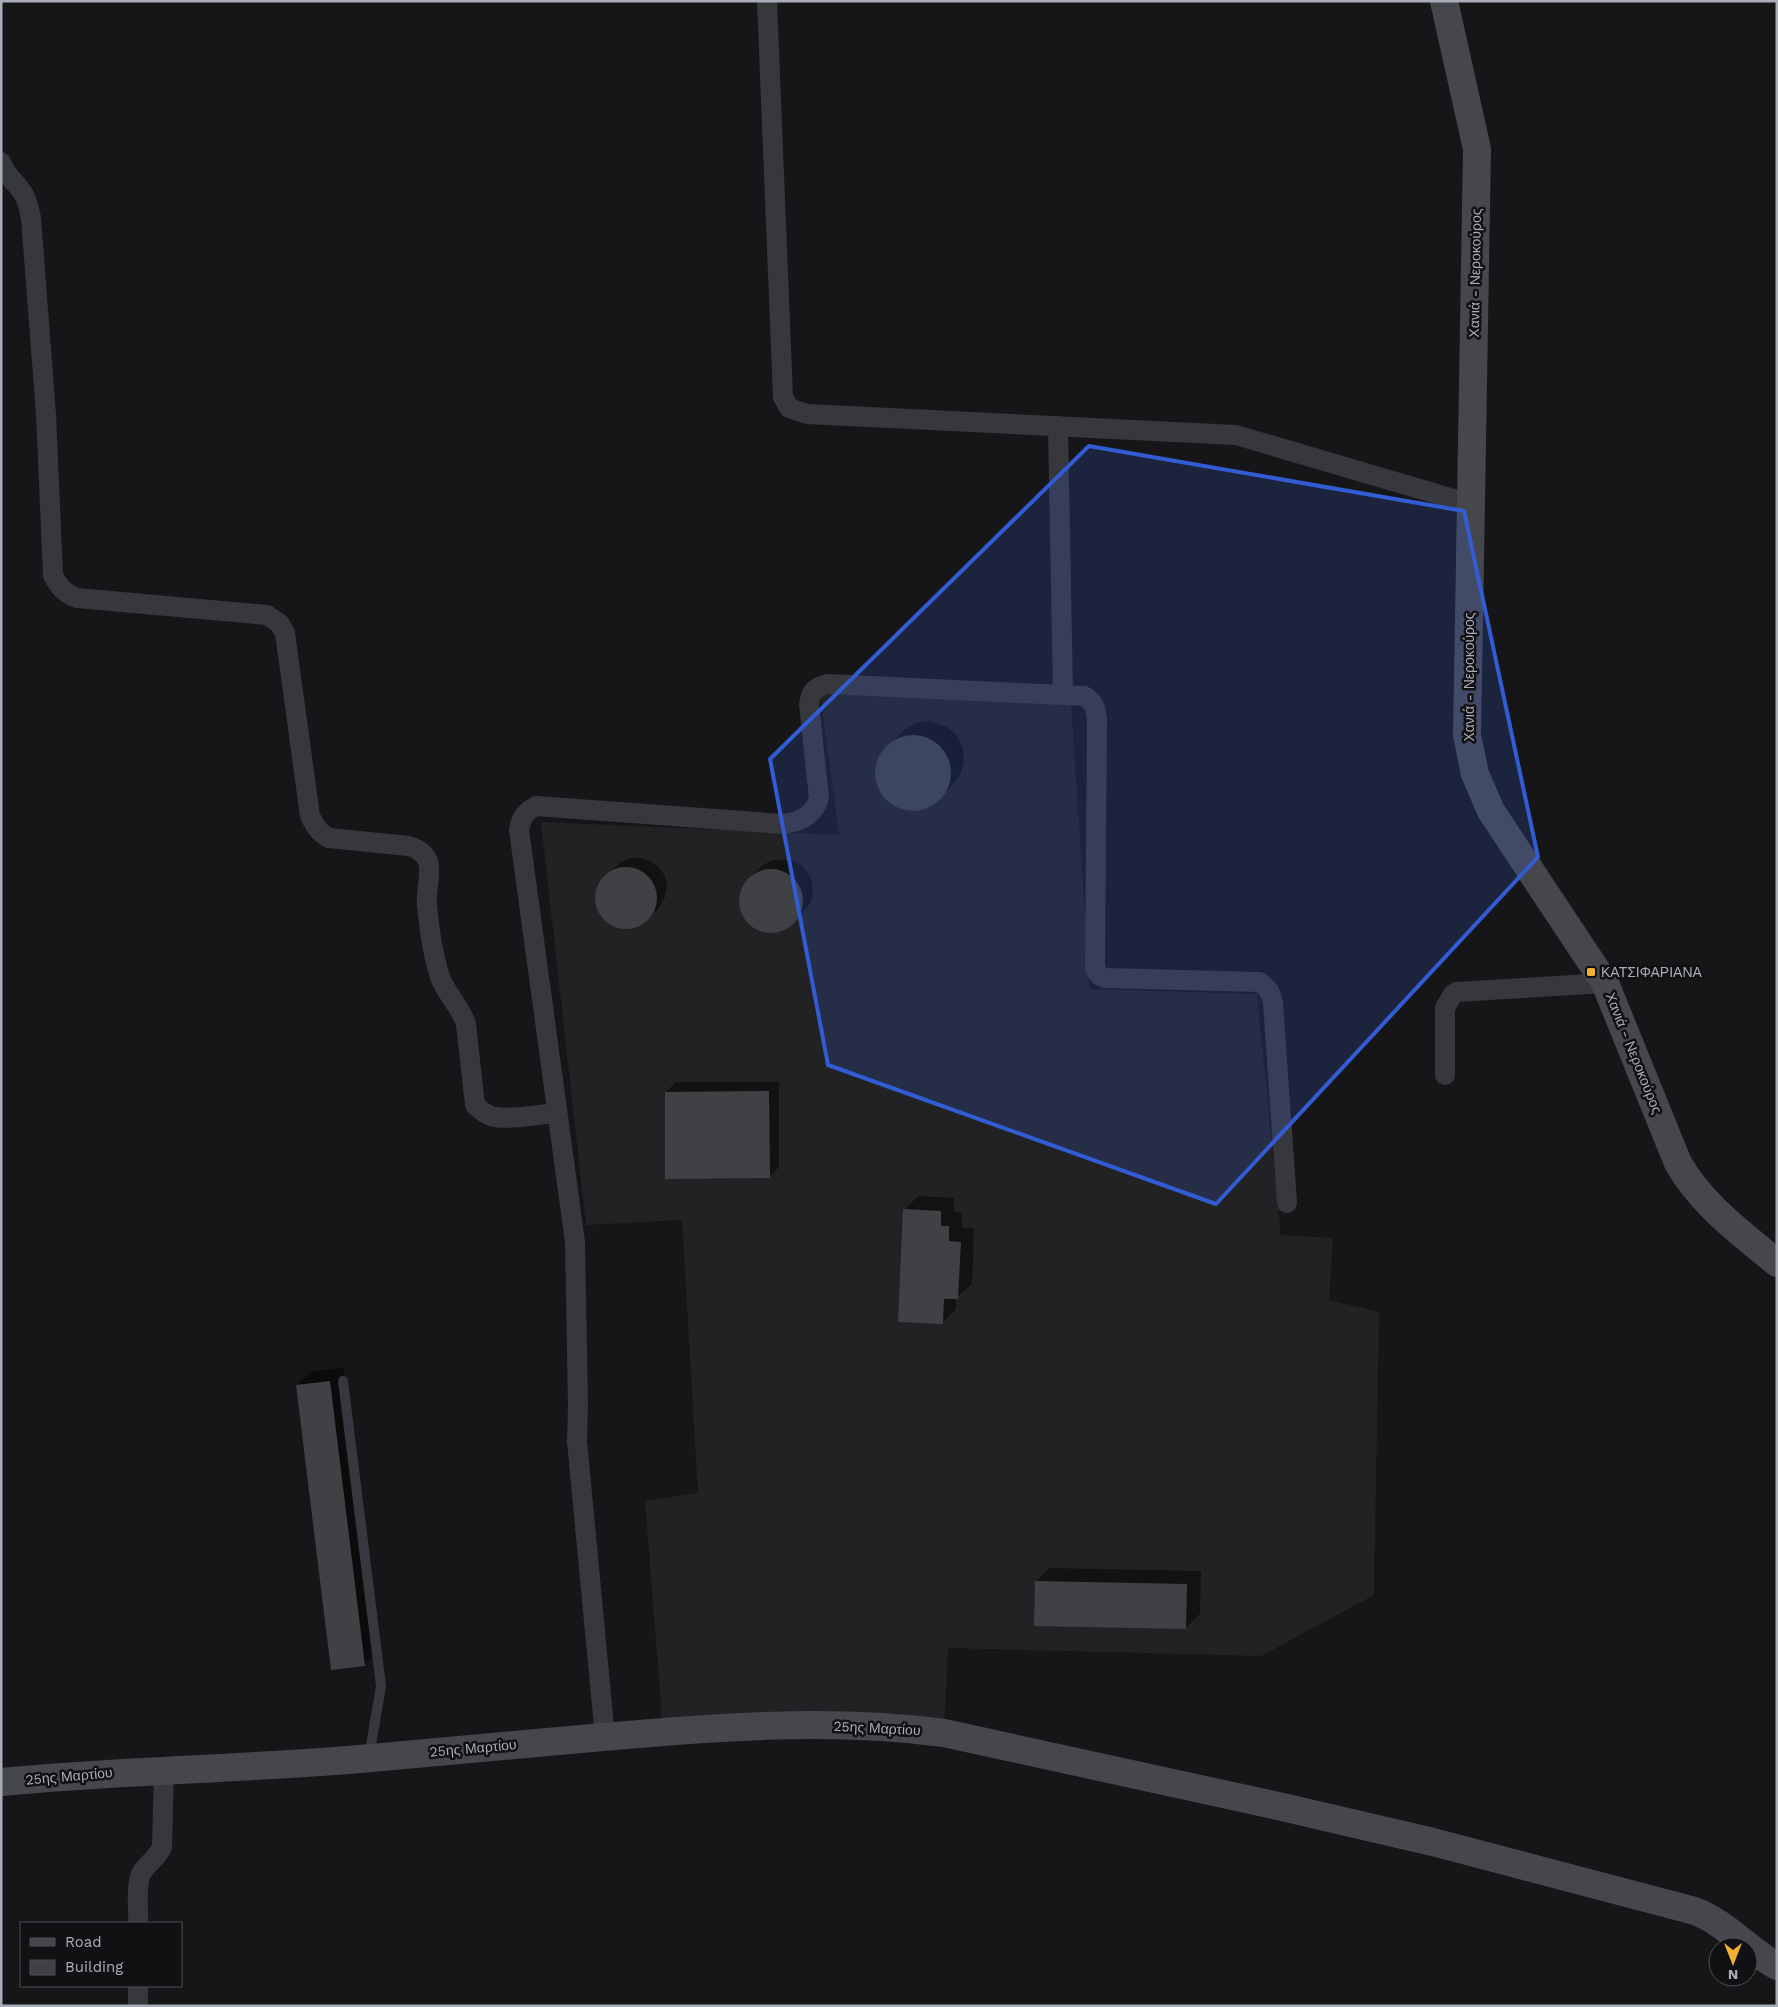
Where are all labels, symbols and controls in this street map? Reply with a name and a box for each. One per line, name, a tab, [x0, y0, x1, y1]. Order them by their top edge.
street label: Χανιά - Νεροκούρος	[1466, 208, 1484, 338]
street label: Χανιά - Νεροκούρος	[1461, 612, 1477, 742]
place label: ΚΑΤΣΙΦΑΡΙΑΝΑ	[1601, 964, 1703, 980]
marker: ΚΑΤΣΙΦΑΡΙΑΝΑ	[1585, 966, 1597, 978]
street label: Χανιά - Νεροκούρος	[1602, 990, 1666, 1116]
street label: 25ης Μαρτίου	[833, 1718, 921, 1738]
street label: 25ης Μαρτίου	[429, 1736, 517, 1760]
street label: 25ης Μαρτίου	[25, 1764, 113, 1788]
legend	[20, 1922, 182, 1987]
text: Road	[65, 1933, 102, 1951]
north arrow	[1708, 1937, 1758, 1987]
text: Building	[65, 1958, 123, 1976]
text: N	[1728, 1967, 1738, 1983]

